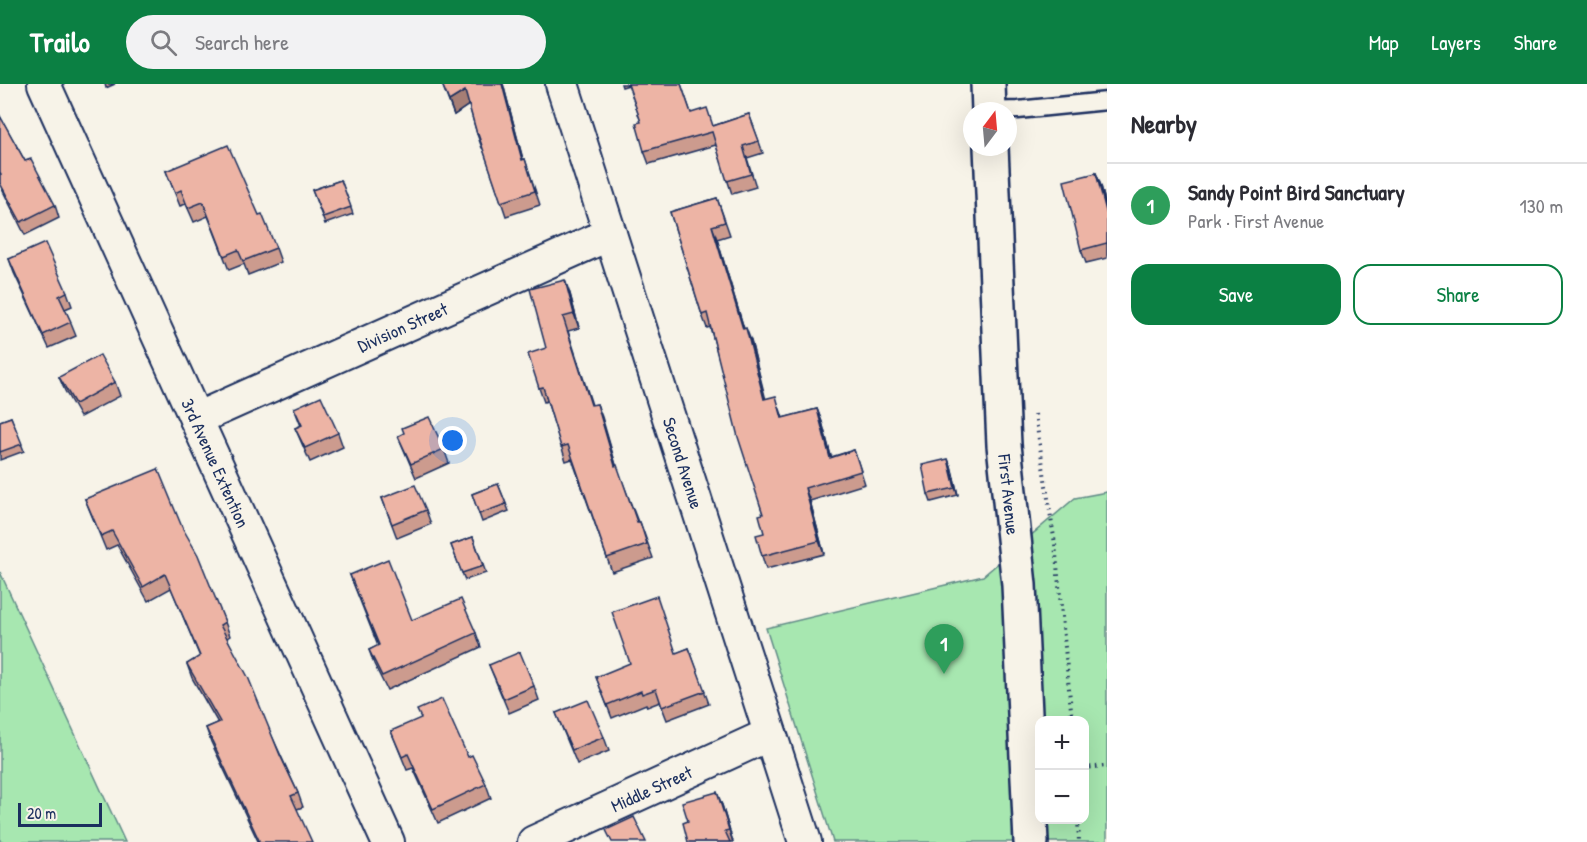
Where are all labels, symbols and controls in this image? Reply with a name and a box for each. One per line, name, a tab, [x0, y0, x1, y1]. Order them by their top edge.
search box	[126, 15, 546, 69]
text: Trailo	[30, 23, 90, 61]
icon: search	[147, 26, 180, 59]
text: Search here	[195, 27, 289, 57]
text: Map	[1369, 28, 1398, 57]
text: Layers	[1431, 28, 1481, 57]
text: Share	[1514, 28, 1557, 57]
north arrow	[963, 102, 1017, 156]
text: Nearby	[1131, 106, 1197, 141]
text: Sandy Point Bird Sanctuary	[1188, 177, 1405, 207]
text: 1	[1147, 192, 1154, 219]
text: 130 m	[1520, 192, 1563, 219]
text: Park · First Avenue	[1188, 207, 1324, 234]
button: Save	[1131, 264, 1341, 325]
button: Share	[1353, 264, 1563, 325]
street label: Division Street	[353, 295, 452, 358]
street label: 3rd Avenue Extention	[176, 394, 256, 531]
street label: Second Avenue	[657, 414, 710, 512]
your location	[438, 426, 467, 455]
street label: First Avenue	[992, 452, 1026, 536]
pin: 1	[924, 624, 964, 674]
map controls	[1035, 716, 1089, 824]
button: +	[1035, 716, 1089, 770]
street label: Middle Street	[607, 759, 697, 818]
button: −	[1035, 770, 1089, 824]
scale bar	[18, 800, 102, 828]
text: 20 m	[27, 802, 56, 824]

